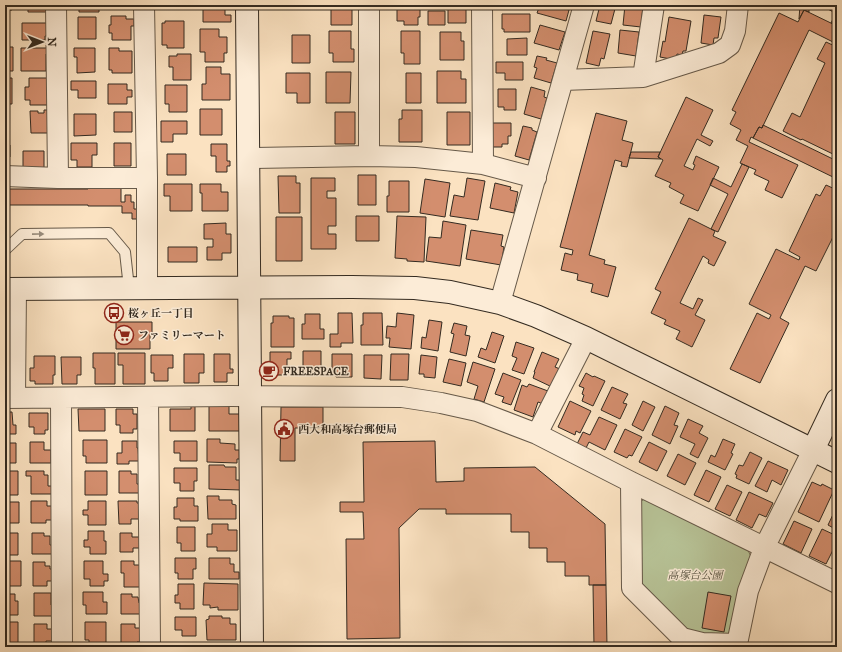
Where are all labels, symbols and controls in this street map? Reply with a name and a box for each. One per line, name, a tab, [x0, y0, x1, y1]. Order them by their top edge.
north arrow	[22, 22, 62, 62]
text: N	[45, 37, 58, 47]
one-way arrow	[32, 231, 45, 237]
bus stop icon: 桜ヶ丘一丁目	[103, 302, 125, 324]
place label: 桜ヶ丘一丁目	[128, 307, 194, 320]
supermarket icon: ファミリーマート	[113, 324, 135, 346]
place label: ファミリーマート	[138, 329, 226, 342]
cafe icon: FREESPACE	[258, 360, 280, 382]
place label: FREESPACE	[283, 365, 349, 378]
public building icon: 西大和高塚台郵便局	[273, 418, 295, 440]
place label: 西大和高塚台郵便局	[298, 423, 397, 436]
park label: 高塚台公園	[668, 569, 724, 582]

